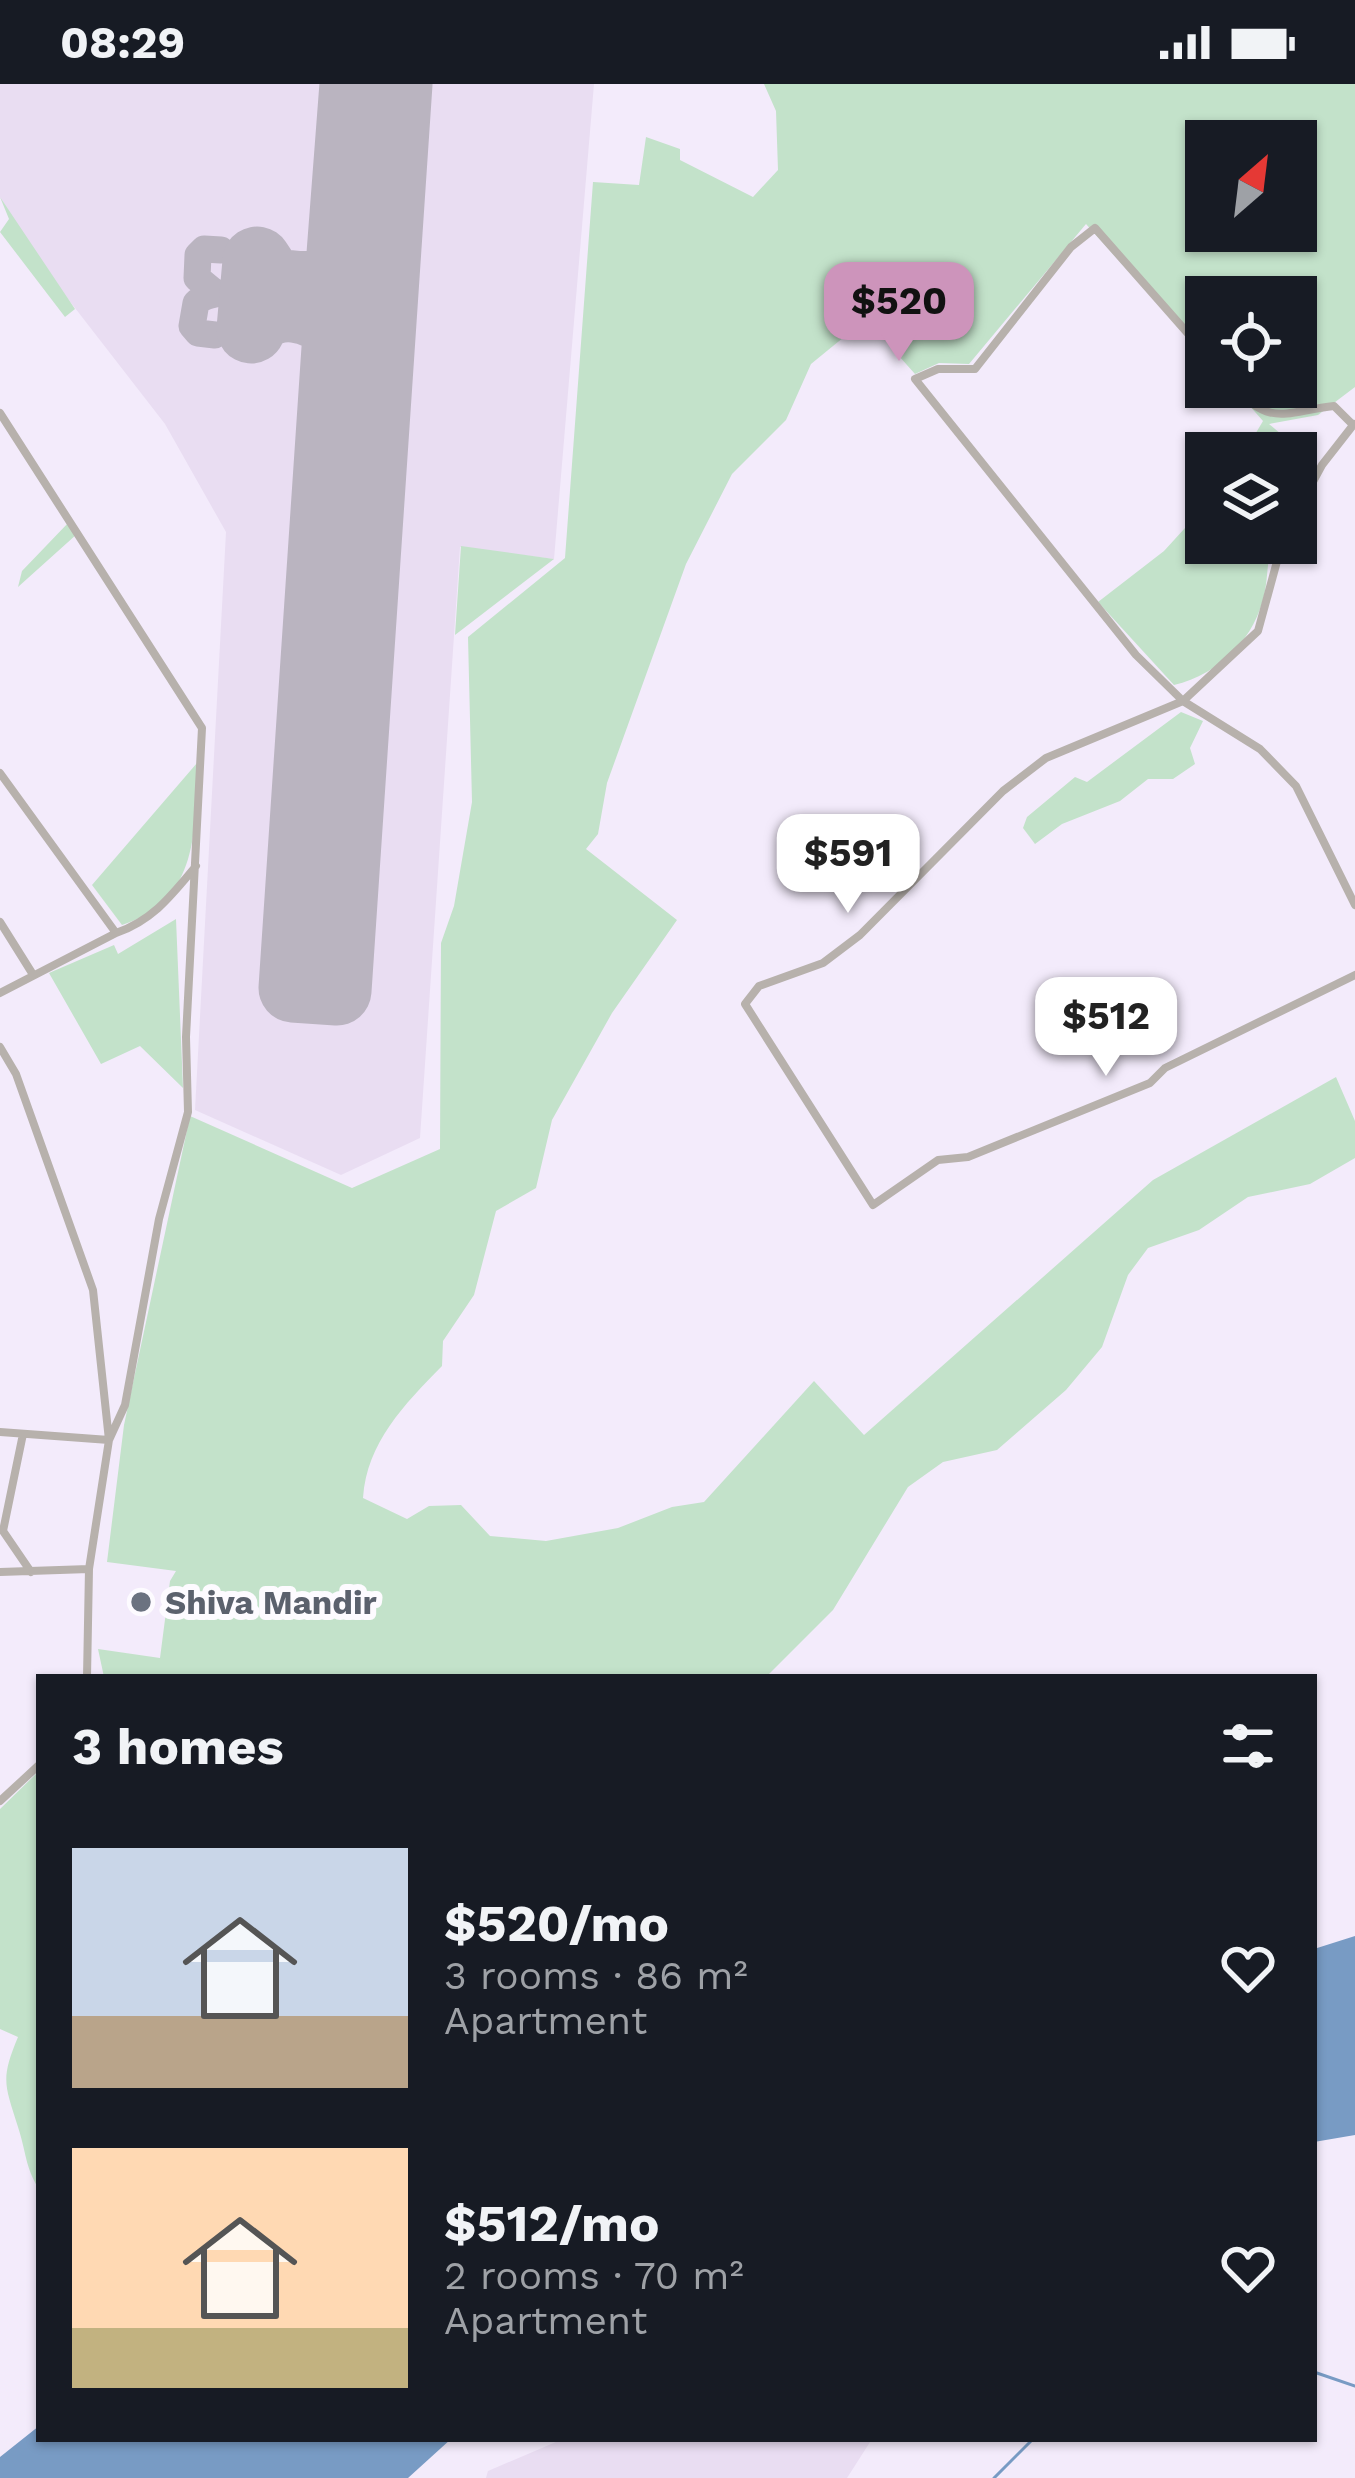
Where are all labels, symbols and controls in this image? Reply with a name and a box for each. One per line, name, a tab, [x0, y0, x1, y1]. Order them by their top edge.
text: 08:29	[60, 16, 185, 69]
north arrow	[1185, 120, 1317, 252]
map controls	[1185, 120, 1317, 564]
pin: $520	[828, 262, 970, 364]
button: locate	[1185, 276, 1317, 408]
text: $520	[851, 278, 947, 323]
button: layers	[1185, 432, 1317, 564]
pin: $591	[777, 814, 919, 916]
text: $591	[804, 830, 892, 875]
pin: $512	[1035, 977, 1177, 1079]
text: $512	[1062, 993, 1150, 1038]
place label: Shiva Mandir	[165, 1583, 377, 1622]
marker: Shiva Mandir	[128, 1589, 154, 1615]
icon: filters	[1215, 1713, 1281, 1779]
text: 3 homes	[72, 1717, 284, 1776]
text: $520/mo	[444, 1894, 669, 1953]
icon: home	[168, 1896, 312, 2040]
icon: heart	[1215, 1935, 1281, 2001]
text: 3 rooms · 86 m²	[444, 1953, 748, 1998]
text: Apartment	[444, 1998, 647, 2043]
text: $512/mo	[444, 2194, 659, 2253]
icon: home	[168, 2196, 312, 2340]
icon: heart	[1215, 2235, 1281, 2301]
text: 2 rooms · 70 m²	[444, 2253, 744, 2298]
text: Apartment	[444, 2298, 647, 2343]

